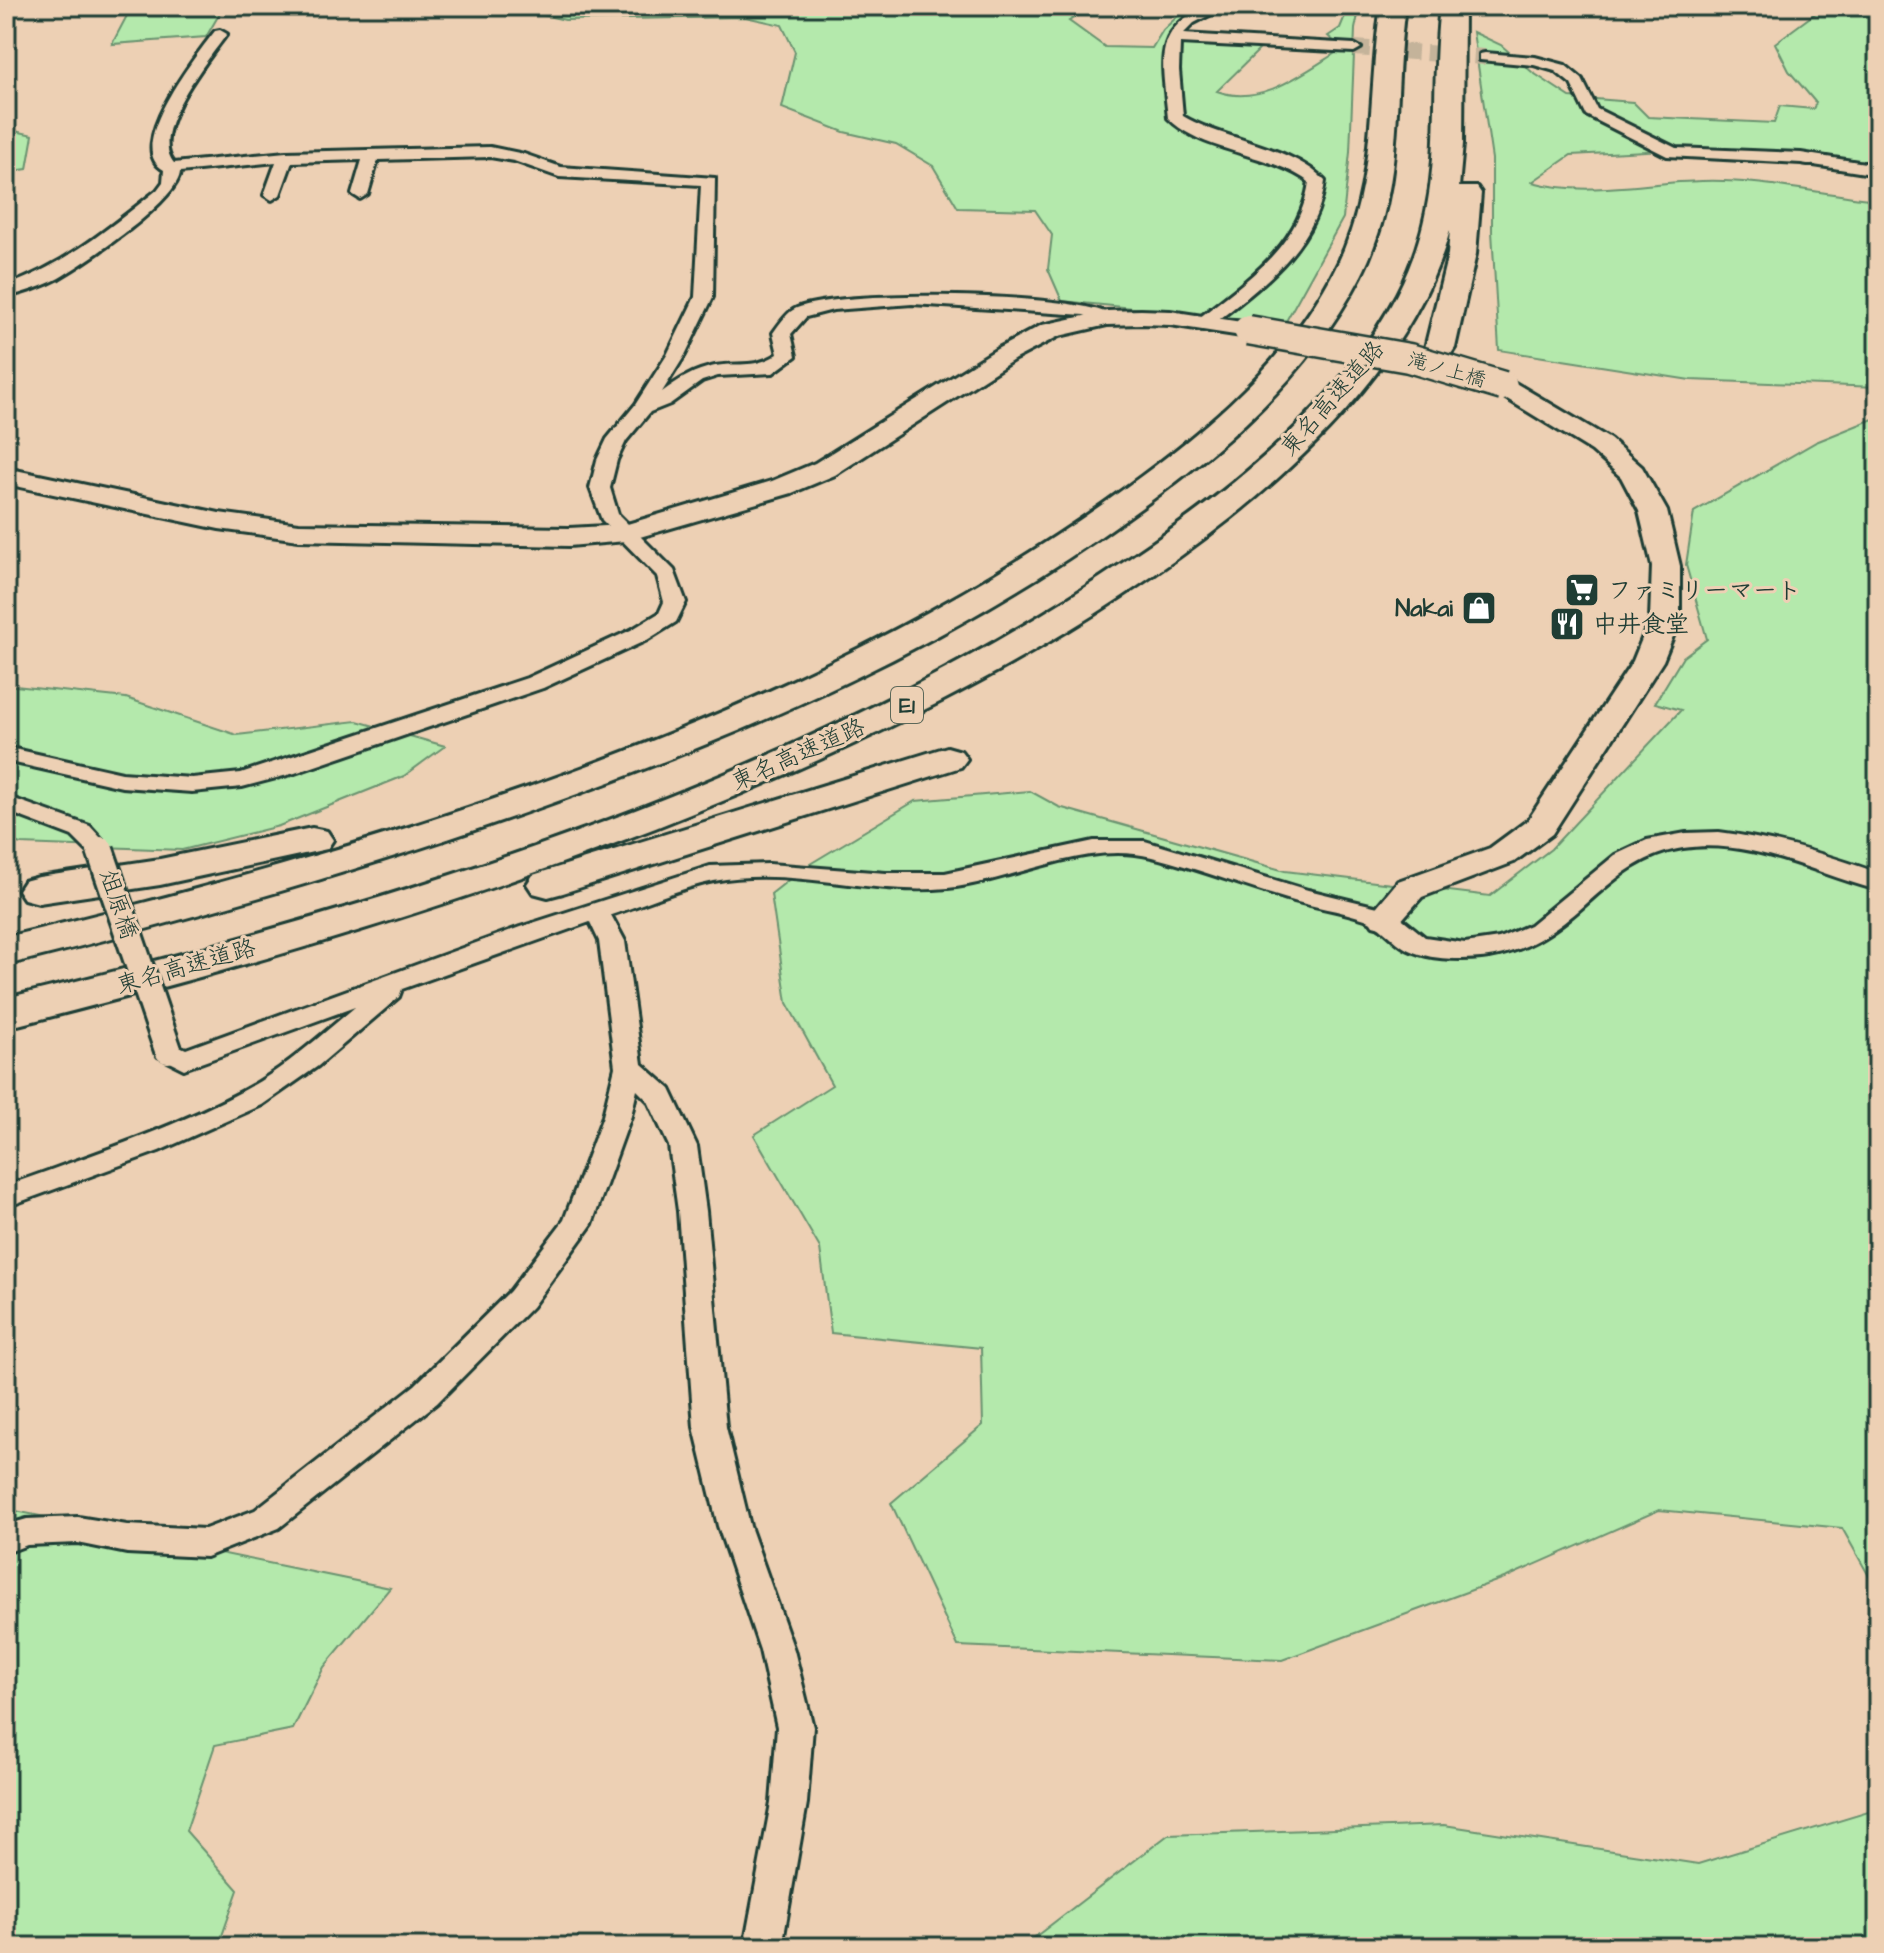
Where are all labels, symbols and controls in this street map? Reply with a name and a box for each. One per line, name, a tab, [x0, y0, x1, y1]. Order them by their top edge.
street label: 東名高速道路	[1273, 333, 1393, 464]
street label: 滝ノ上橋	[1404, 345, 1489, 394]
supermarket icon: ファミリーマート	[1563, 571, 1601, 609]
place label: ファミリーマート	[1608, 574, 1801, 608]
shop icon: Nakai	[1460, 589, 1498, 627]
place label: Nakai	[1395, 592, 1453, 626]
restaurant icon: 中井食堂	[1548, 605, 1586, 643]
place label: 中井食堂	[1593, 608, 1689, 642]
road number: E1	[891, 687, 923, 723]
street label: 東名高速道路	[726, 710, 871, 800]
street label: 俎原橋	[90, 865, 146, 944]
street label: 東名高速道路	[112, 931, 260, 1003]

